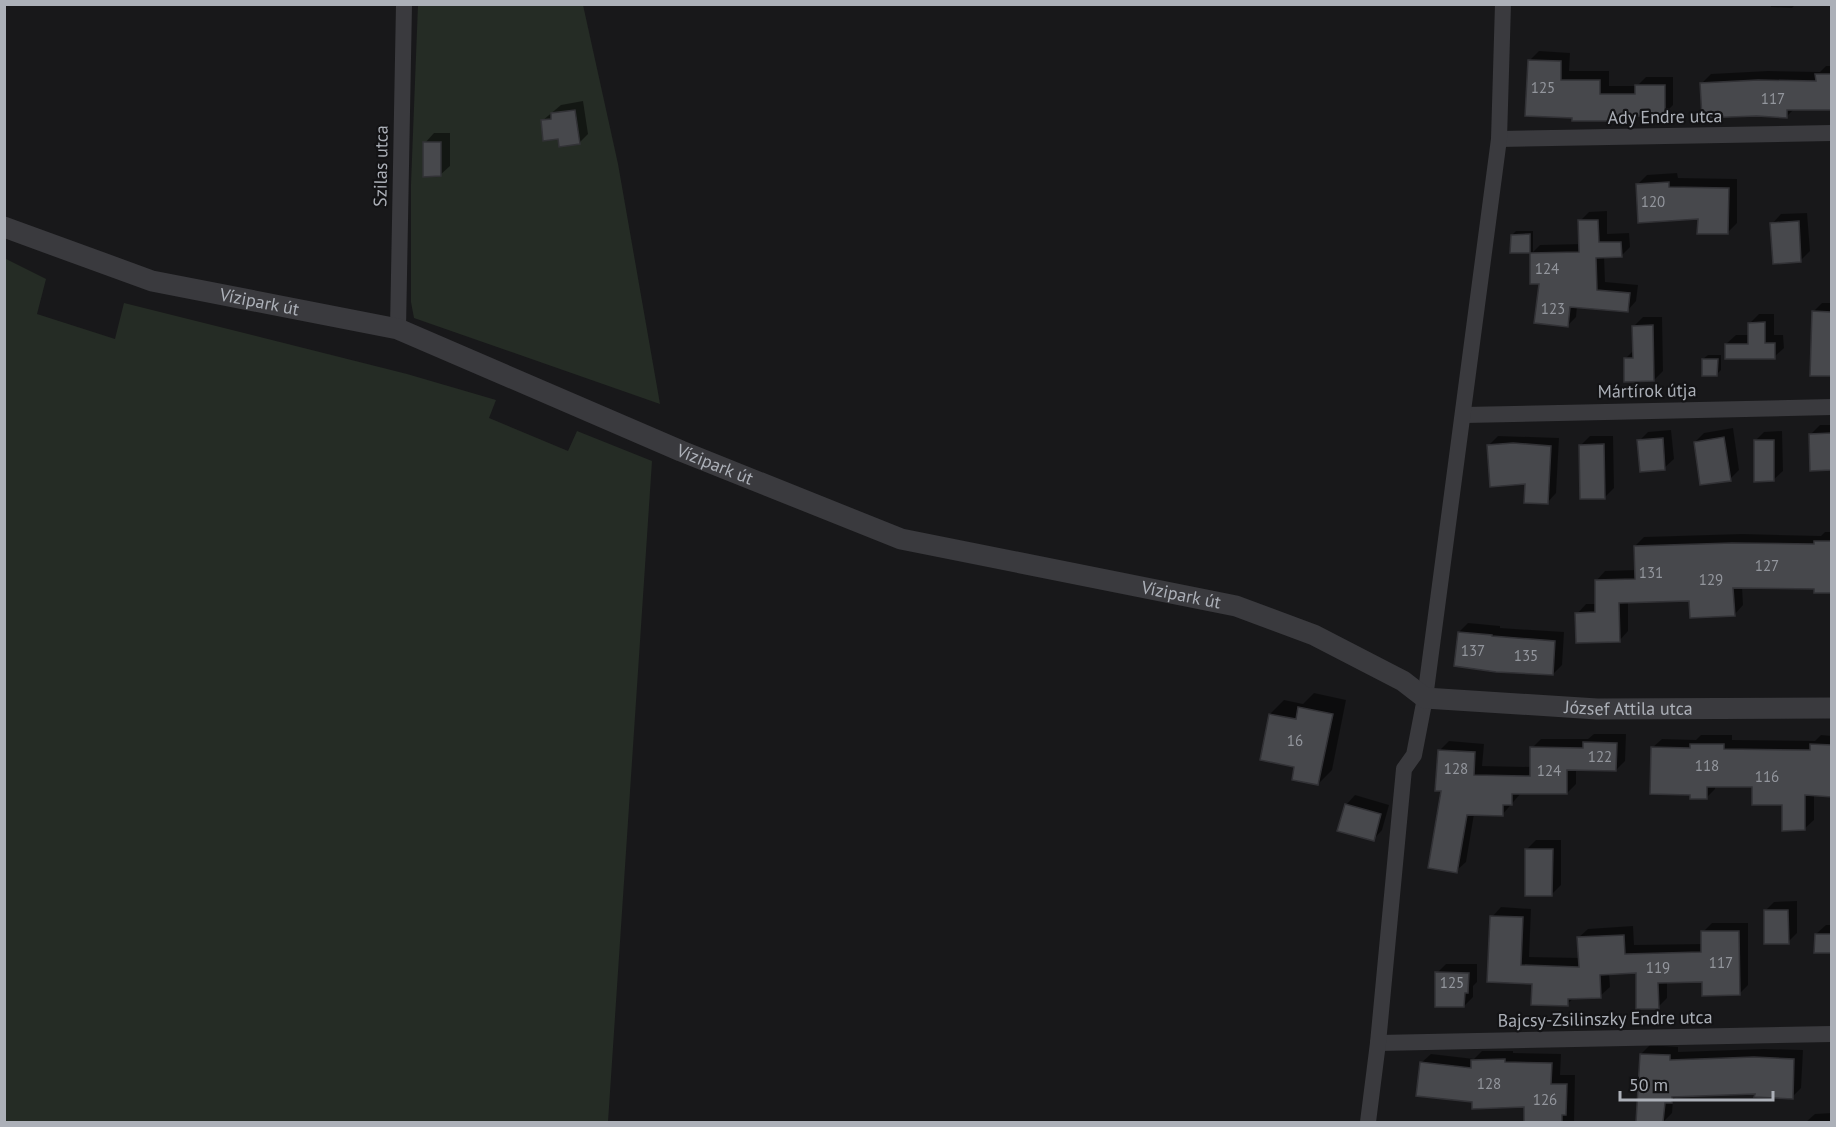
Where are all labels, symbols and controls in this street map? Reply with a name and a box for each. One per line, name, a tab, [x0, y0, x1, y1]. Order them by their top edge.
house number: 125	[1531, 78, 1555, 97]
house number: 117	[1761, 89, 1785, 108]
street label: Ady Endre utca	[1607, 104, 1723, 129]
street label: Szilas utca	[368, 125, 393, 207]
house number: 120	[1641, 192, 1665, 211]
house number: 124	[1535, 259, 1559, 278]
street label: Vízipark út	[217, 282, 301, 320]
house number: 123	[1541, 299, 1565, 318]
street label: Mártírok útja	[1597, 378, 1697, 403]
street label: Vízipark út	[673, 438, 757, 490]
house number: 127	[1755, 556, 1779, 575]
house number: 131	[1639, 563, 1663, 582]
house number: 129	[1699, 570, 1723, 589]
street label: Vízipark út	[1138, 575, 1223, 614]
house number: 137	[1461, 641, 1485, 660]
house number: 135	[1514, 646, 1538, 665]
street label: József Attila utca	[1563, 695, 1693, 720]
house number: 16	[1287, 731, 1303, 750]
house number: 122	[1588, 747, 1612, 766]
house number: 118	[1695, 756, 1719, 775]
house number: 128	[1444, 759, 1468, 778]
house number: 124	[1537, 761, 1561, 780]
house number: 116	[1755, 767, 1779, 786]
house number: 117	[1709, 953, 1733, 972]
house number: 119	[1646, 958, 1670, 977]
house number: 125	[1440, 973, 1464, 992]
street label: Bajcsy-Zsilinszky Endre utca	[1497, 1005, 1713, 1032]
scale bar	[1620, 1064, 1773, 1102]
text: 50 m	[1629, 1073, 1668, 1096]
house number: 128	[1477, 1074, 1501, 1093]
house number: 126	[1533, 1090, 1557, 1109]

